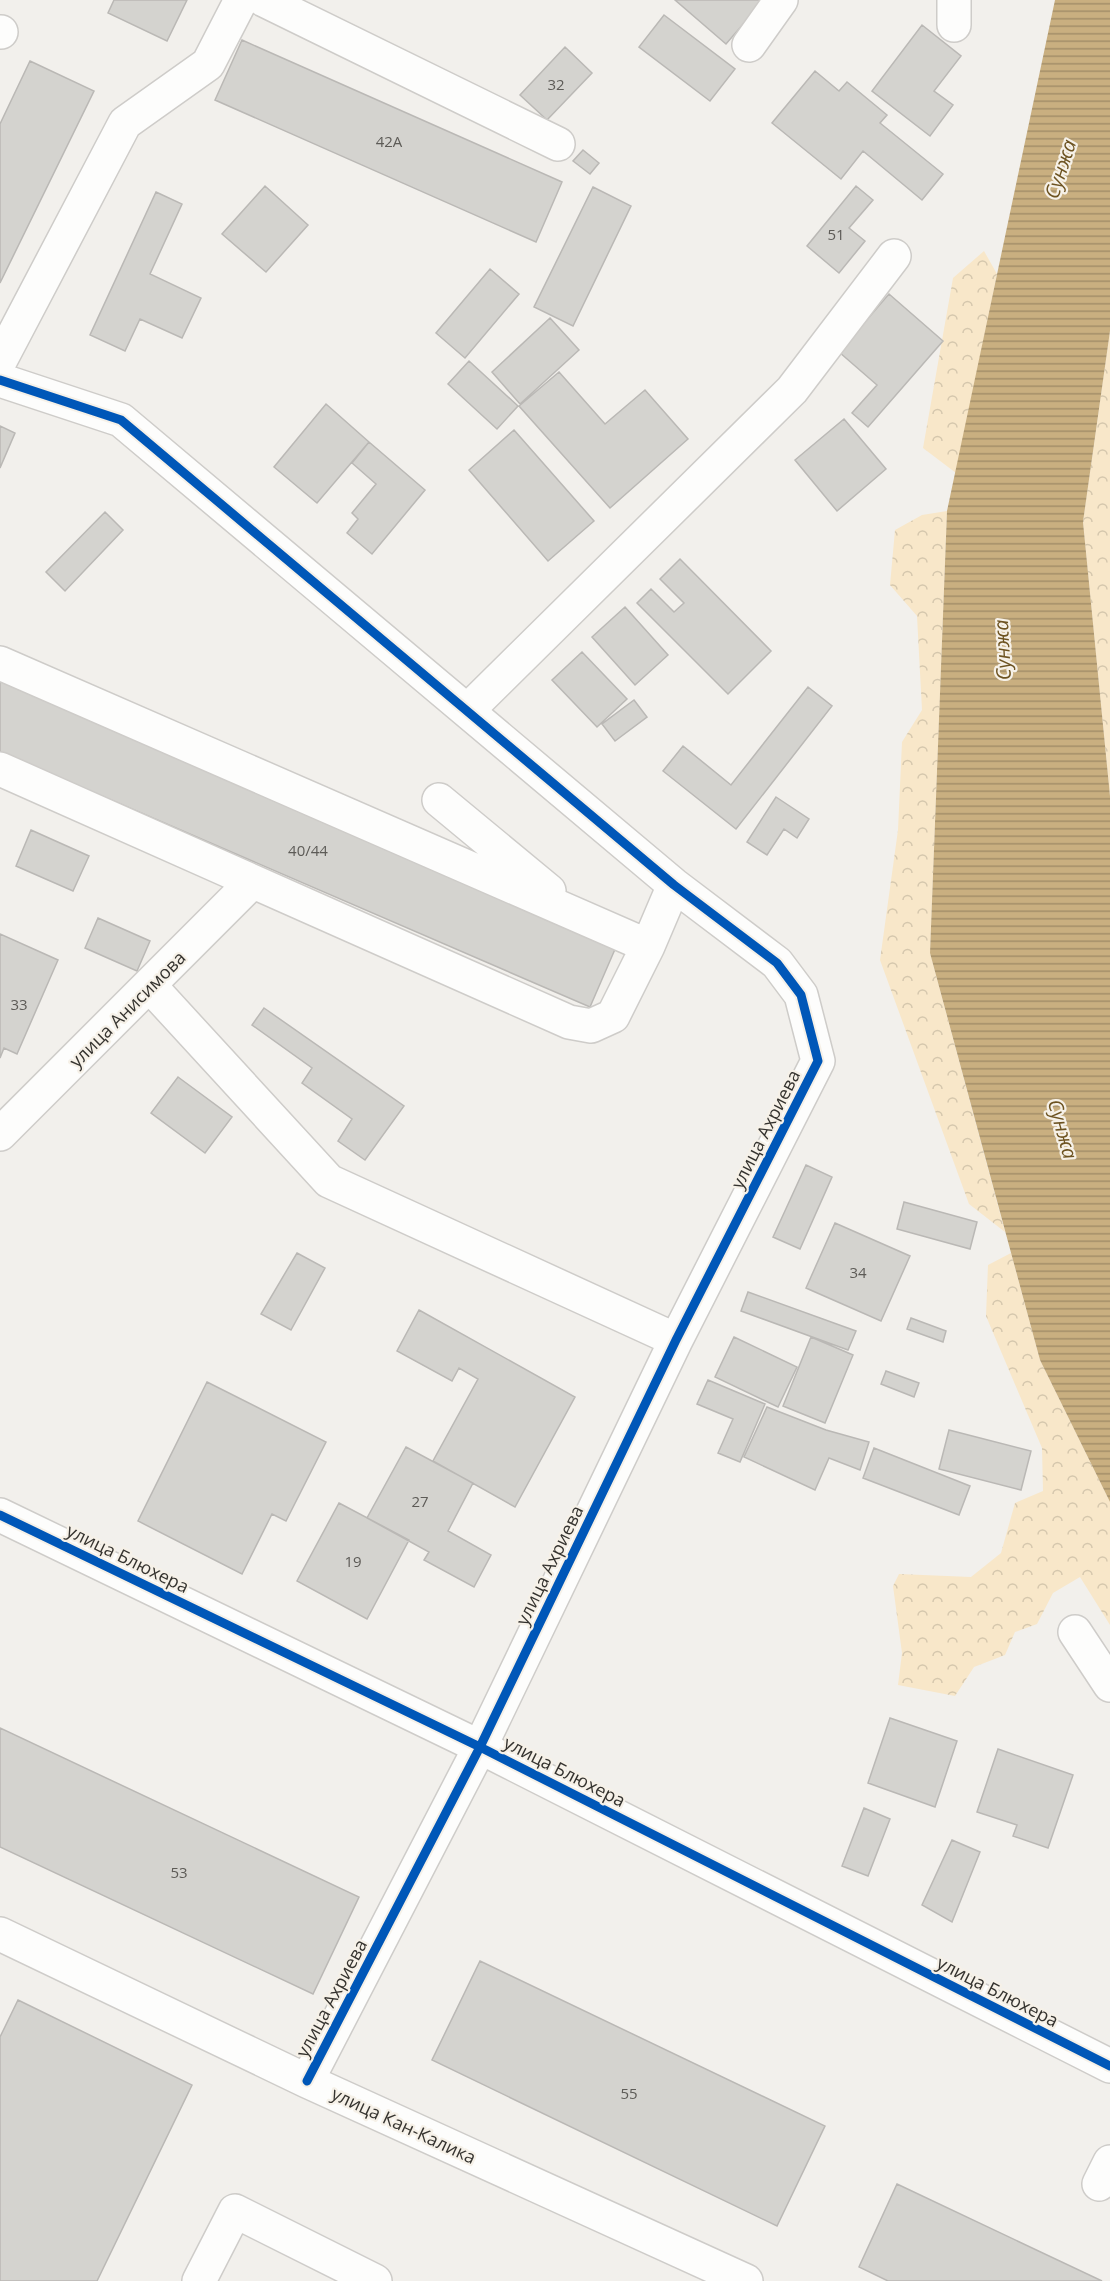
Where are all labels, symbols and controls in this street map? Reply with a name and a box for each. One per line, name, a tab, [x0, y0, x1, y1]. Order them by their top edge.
house number: 32	[547, 74, 565, 94]
house number: 42А	[376, 131, 403, 151]
water label: Сунжа	[1038, 136, 1082, 202]
house number: 51	[827, 224, 845, 244]
water label: Сунжа	[987, 619, 1017, 681]
house number: 40/44	[288, 840, 328, 860]
street label: улица Анисимова	[64, 946, 190, 1072]
house number: 33	[10, 994, 28, 1014]
street label: улица Ахриева	[725, 1065, 805, 1193]
water label: Сунжа	[1042, 1096, 1084, 1162]
house number: 34	[849, 1262, 867, 1282]
house number: 27	[411, 1491, 429, 1511]
street label: улица Ахриева	[510, 1501, 588, 1629]
street label: улица Блюхера	[63, 1518, 193, 1598]
house number: 19	[344, 1551, 362, 1571]
street label: улица Блюхера	[500, 1730, 630, 1812]
house number: 53	[170, 1862, 188, 1882]
street label: улица Ахриева	[290, 1935, 372, 2061]
street label: улица Блюхера	[933, 1950, 1063, 2032]
street label: улица Кан-Калика	[328, 2081, 480, 2169]
house number: 55	[620, 2083, 638, 2103]

